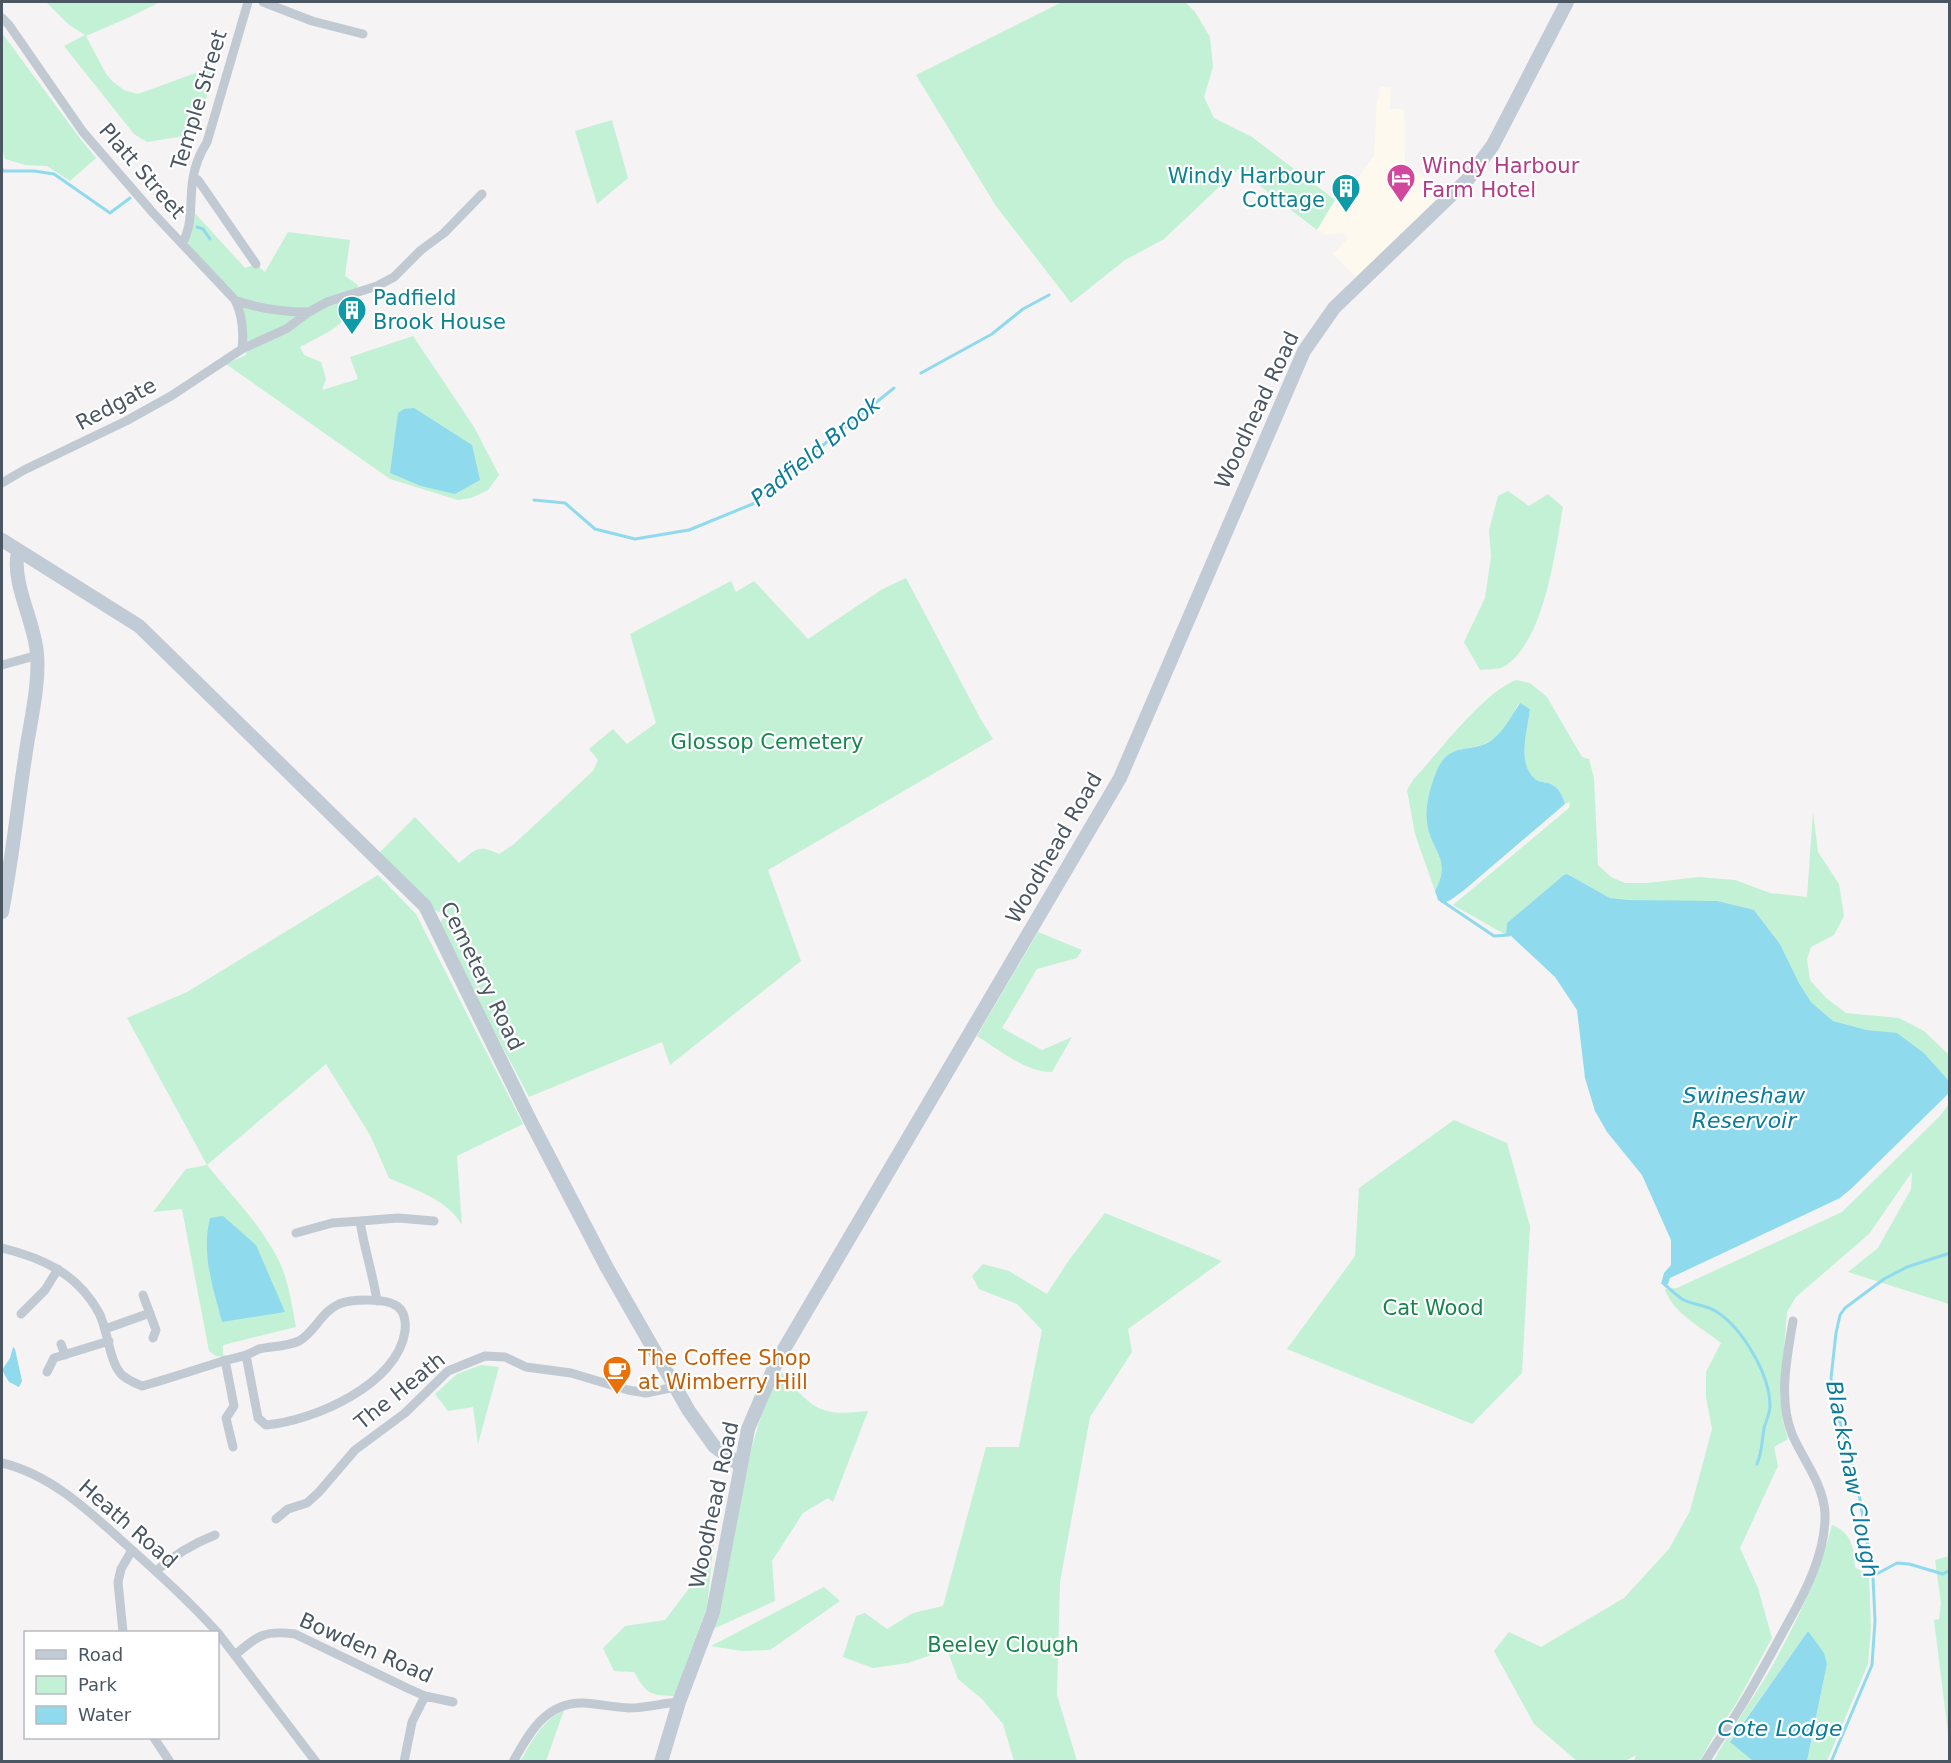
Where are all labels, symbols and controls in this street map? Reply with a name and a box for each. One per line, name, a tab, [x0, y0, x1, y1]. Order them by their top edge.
street label: Temple Street	[166, 27, 232, 174]
street label: Platt Street	[94, 118, 190, 224]
place label: Windy Harbour Farm Hotel	[1422, 154, 1580, 202]
hotel icon: Windy Harbour Farm Hotel	[1385, 162, 1417, 204]
place label: Windy Harbour Cottage	[1168, 164, 1325, 212]
building icon: Windy Harbour Cottage	[1330, 172, 1362, 214]
place label: Padfield Brook House	[373, 286, 506, 334]
building icon: Padfield Brook House	[336, 294, 368, 336]
street label: Woodhead Road	[1210, 328, 1304, 492]
street label: Redgate	[72, 373, 160, 435]
water label: Padfield Brook	[746, 391, 886, 511]
park label: Glossop Cemetery	[671, 730, 863, 754]
street label: Woodhead Road	[1001, 768, 1107, 928]
street label: Cemetery Road	[436, 898, 528, 1054]
water label: Swineshaw Reservoir	[1683, 1083, 1806, 1133]
park label: Cat Wood	[1382, 1296, 1484, 1320]
place label: The Coffee Shop at Wimberry Hill	[637, 1346, 811, 1394]
street label: The Heath	[349, 1347, 450, 1435]
cafe icon: The Coffee Shop at Wimberry Hill	[601, 1354, 633, 1396]
water label: Blackshaw Clough	[1821, 1378, 1884, 1580]
street label: Woodhead Road	[685, 1419, 743, 1591]
street label: Heath Road	[74, 1475, 182, 1573]
street label: Bowden Road	[296, 1608, 436, 1688]
legend	[24, 1631, 219, 1739]
park label: Beeley Clough	[927, 1633, 1079, 1657]
text: Road	[78, 1644, 123, 1665]
text: Park	[78, 1674, 117, 1695]
text: Water	[78, 1704, 132, 1725]
water label: Cote Lodge	[1717, 1716, 1843, 1741]

